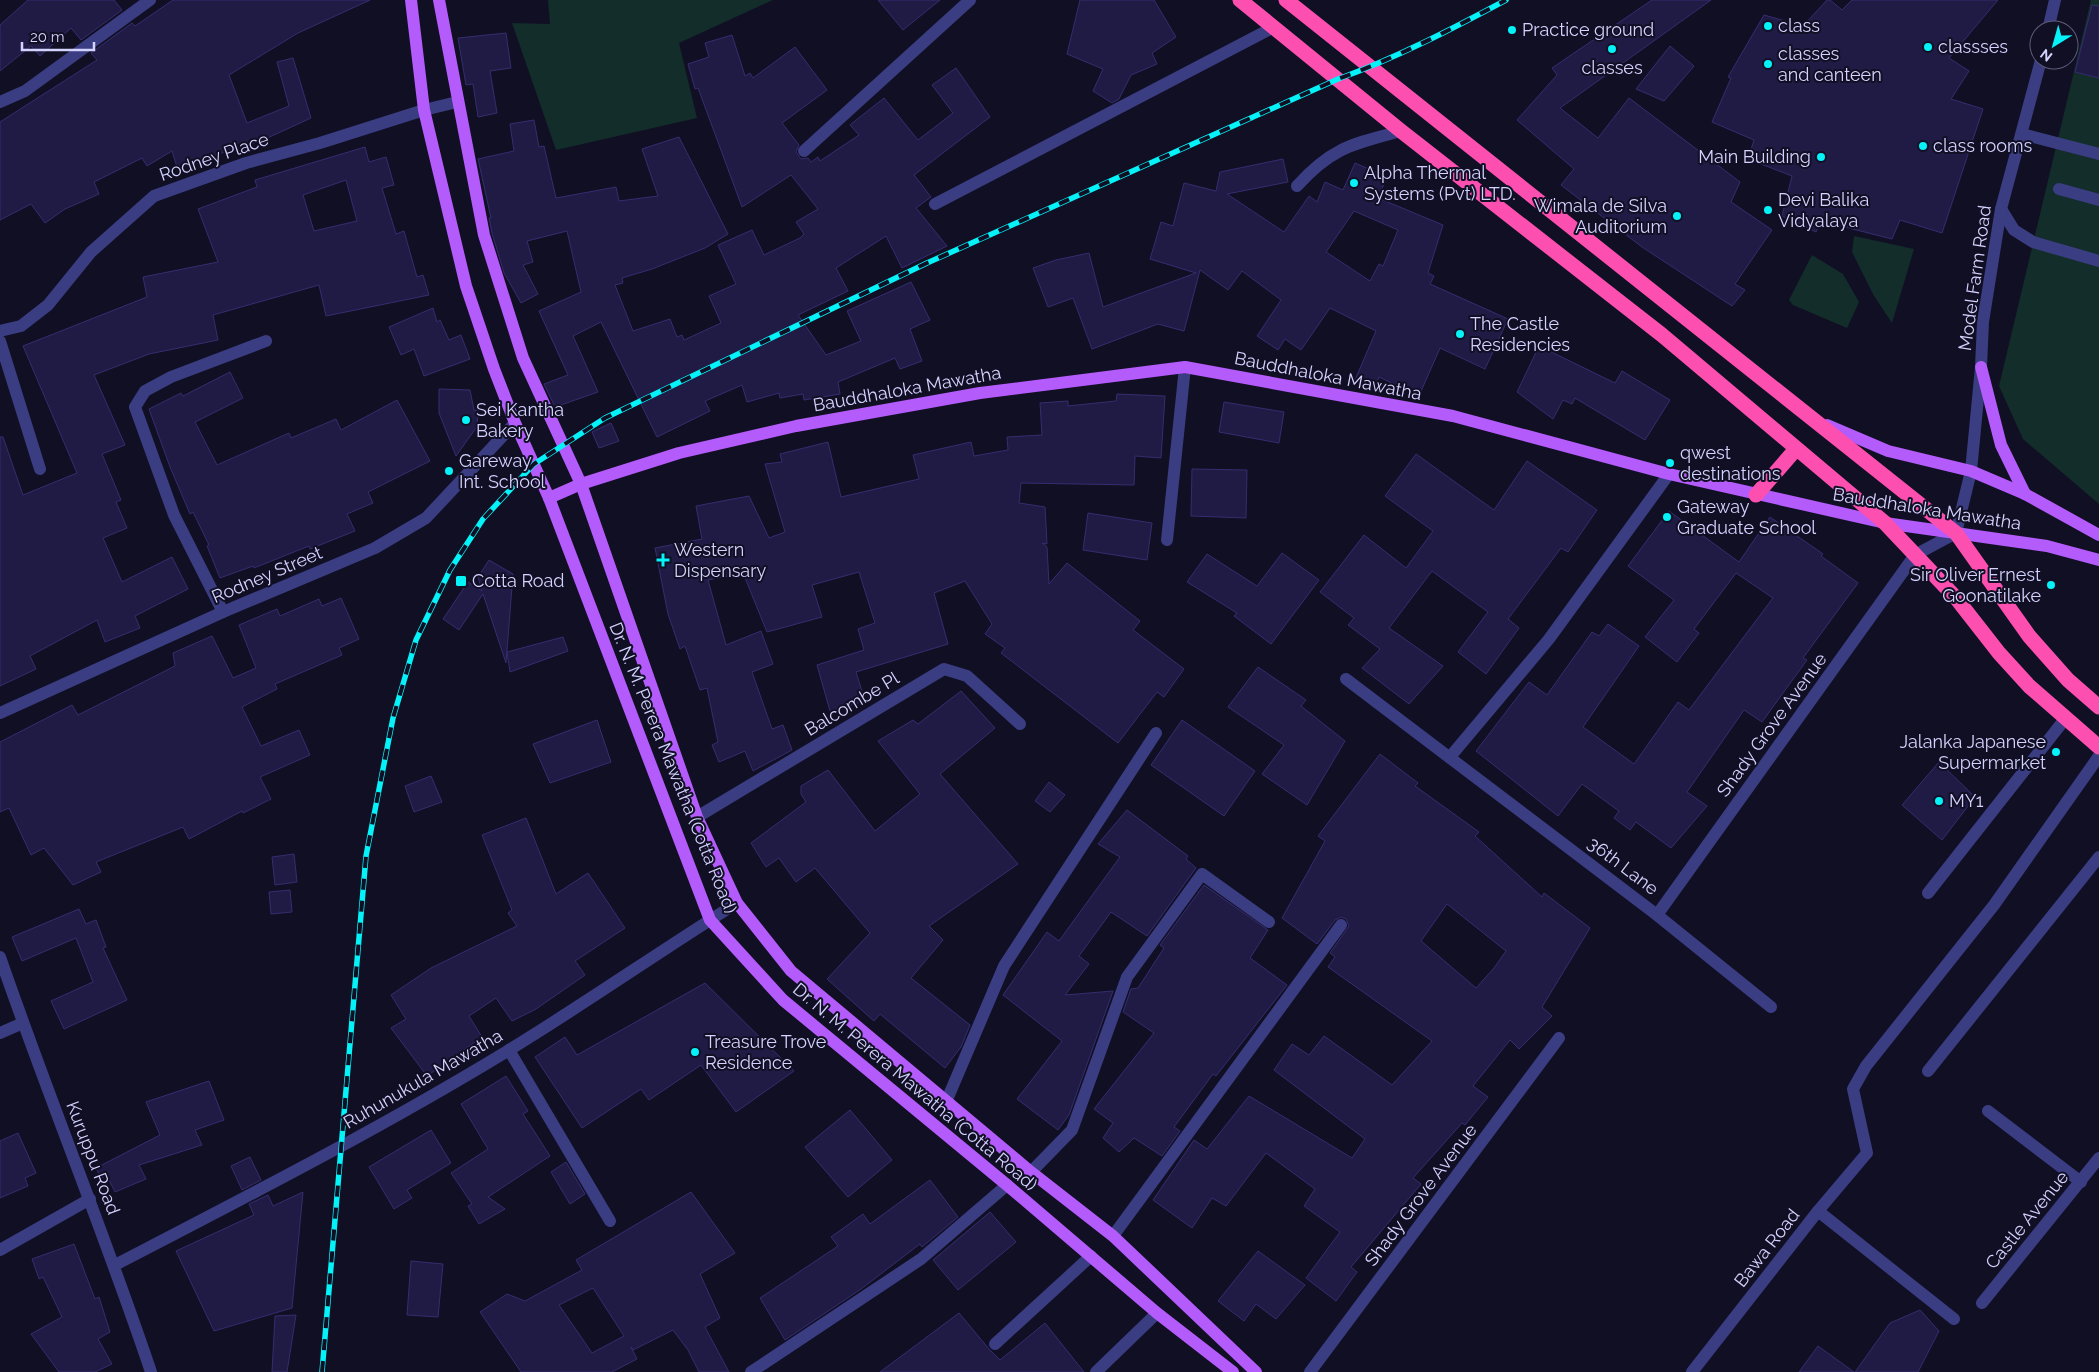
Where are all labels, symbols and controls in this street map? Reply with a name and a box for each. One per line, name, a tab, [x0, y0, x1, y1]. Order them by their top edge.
place label: class	[1778, 15, 1820, 36]
place label: Practice ground	[1522, 19, 1654, 40]
scale bar	[22, 20, 95, 52]
marker: class	[1762, 20, 1774, 32]
north arrow	[2029, 20, 2079, 70]
marker: Practice ground	[1506, 24, 1518, 36]
text: 20 m	[30, 28, 65, 46]
place label: classses	[1938, 36, 2008, 57]
marker: classses	[1922, 41, 1934, 53]
marker: classes	[1606, 43, 1618, 55]
place label: classes and canteen	[1778, 43, 1882, 85]
text: N	[2037, 46, 2055, 65]
place label: classes	[1581, 57, 1643, 78]
marker: classes and canteen	[1762, 58, 1774, 70]
street label: Rodney Place	[156, 128, 272, 185]
place label: class rooms	[1933, 135, 2033, 156]
marker: class rooms	[1917, 140, 1929, 152]
place label: Main Building	[1698, 146, 1811, 167]
marker: Main Building	[1815, 151, 1827, 163]
place label: Alpha Thermal Systems (Pvt) LTD.	[1364, 162, 1516, 204]
marker: Alpha Thermal Systems (Pvt) LTD.	[1348, 177, 1360, 189]
place label: Devi Balika Vidyalaya	[1778, 189, 1869, 231]
place label: Wimala de Silva Auditorium	[1534, 195, 1667, 237]
marker: Devi Balika Vidyalaya	[1762, 204, 1774, 216]
street label: Model Farm Road	[1954, 204, 1995, 352]
marker: Wimala de Silva Auditorium	[1671, 210, 1683, 222]
place label: The Castle Residencies	[1470, 313, 1570, 355]
marker: The Castle Residencies	[1454, 328, 1466, 340]
street label: Bauddhaloka Mawatha	[1233, 347, 1424, 404]
street label: Bauddhaloka Mawatha	[811, 362, 1002, 415]
place label: Sei Kantha Bakery	[476, 399, 564, 441]
marker: Sei Kantha Bakery	[460, 414, 472, 426]
place label: qwest destinations	[1680, 442, 1781, 484]
place label: Gareway Int. School	[459, 450, 546, 492]
marker: qwest destinations	[1664, 457, 1676, 469]
marker: Gareway Int. School	[443, 465, 455, 477]
street label: Bauddhaloka Mawatha	[1831, 483, 2023, 534]
place label: Gateway Graduate School	[1677, 496, 1816, 538]
marker: Gateway Graduate School	[1661, 511, 1673, 523]
place label: Western Dispensary	[674, 539, 766, 581]
street label: Rodney Street	[208, 542, 325, 607]
marker: Western Dispensary	[656, 553, 670, 567]
place label: Sir Oliver Ernest Goonatilake	[1910, 564, 2041, 606]
place label: Cotta Road	[472, 570, 565, 591]
marker: Cotta Road	[454, 574, 468, 588]
marker: Sir Oliver Ernest Goonatilake	[2045, 579, 2057, 591]
street label: Dr. N. M. Perera Mawatha (Cotta Road)	[605, 619, 742, 917]
street label: Shady Grove Avenue	[1712, 648, 1831, 801]
street label: Balcombe Pl	[801, 667, 903, 740]
place label: Jalanka Japanese Supermarket	[1900, 731, 2046, 773]
marker: Jalanka Japanese Supermarket	[2050, 746, 2062, 758]
place label: MY1	[1949, 790, 1984, 811]
marker: MY1	[1933, 795, 1945, 807]
street label: 36th Lane	[1584, 832, 1663, 899]
street label: Dr. N. M. Perera Mawatha (Cotta Road)	[789, 978, 1042, 1195]
street label: Ruhunukula Mawatha	[340, 1024, 506, 1133]
place label: Treasure Trove Residence	[705, 1031, 827, 1073]
marker: Treasure Trove Residence	[689, 1046, 701, 1058]
street label: Kuruppu Road	[62, 1098, 125, 1217]
street label: Shady Grove Avenue	[1360, 1119, 1481, 1270]
street label: Castle Avenue	[1981, 1166, 2073, 1273]
street label: Bawa Road	[1730, 1204, 1804, 1291]

